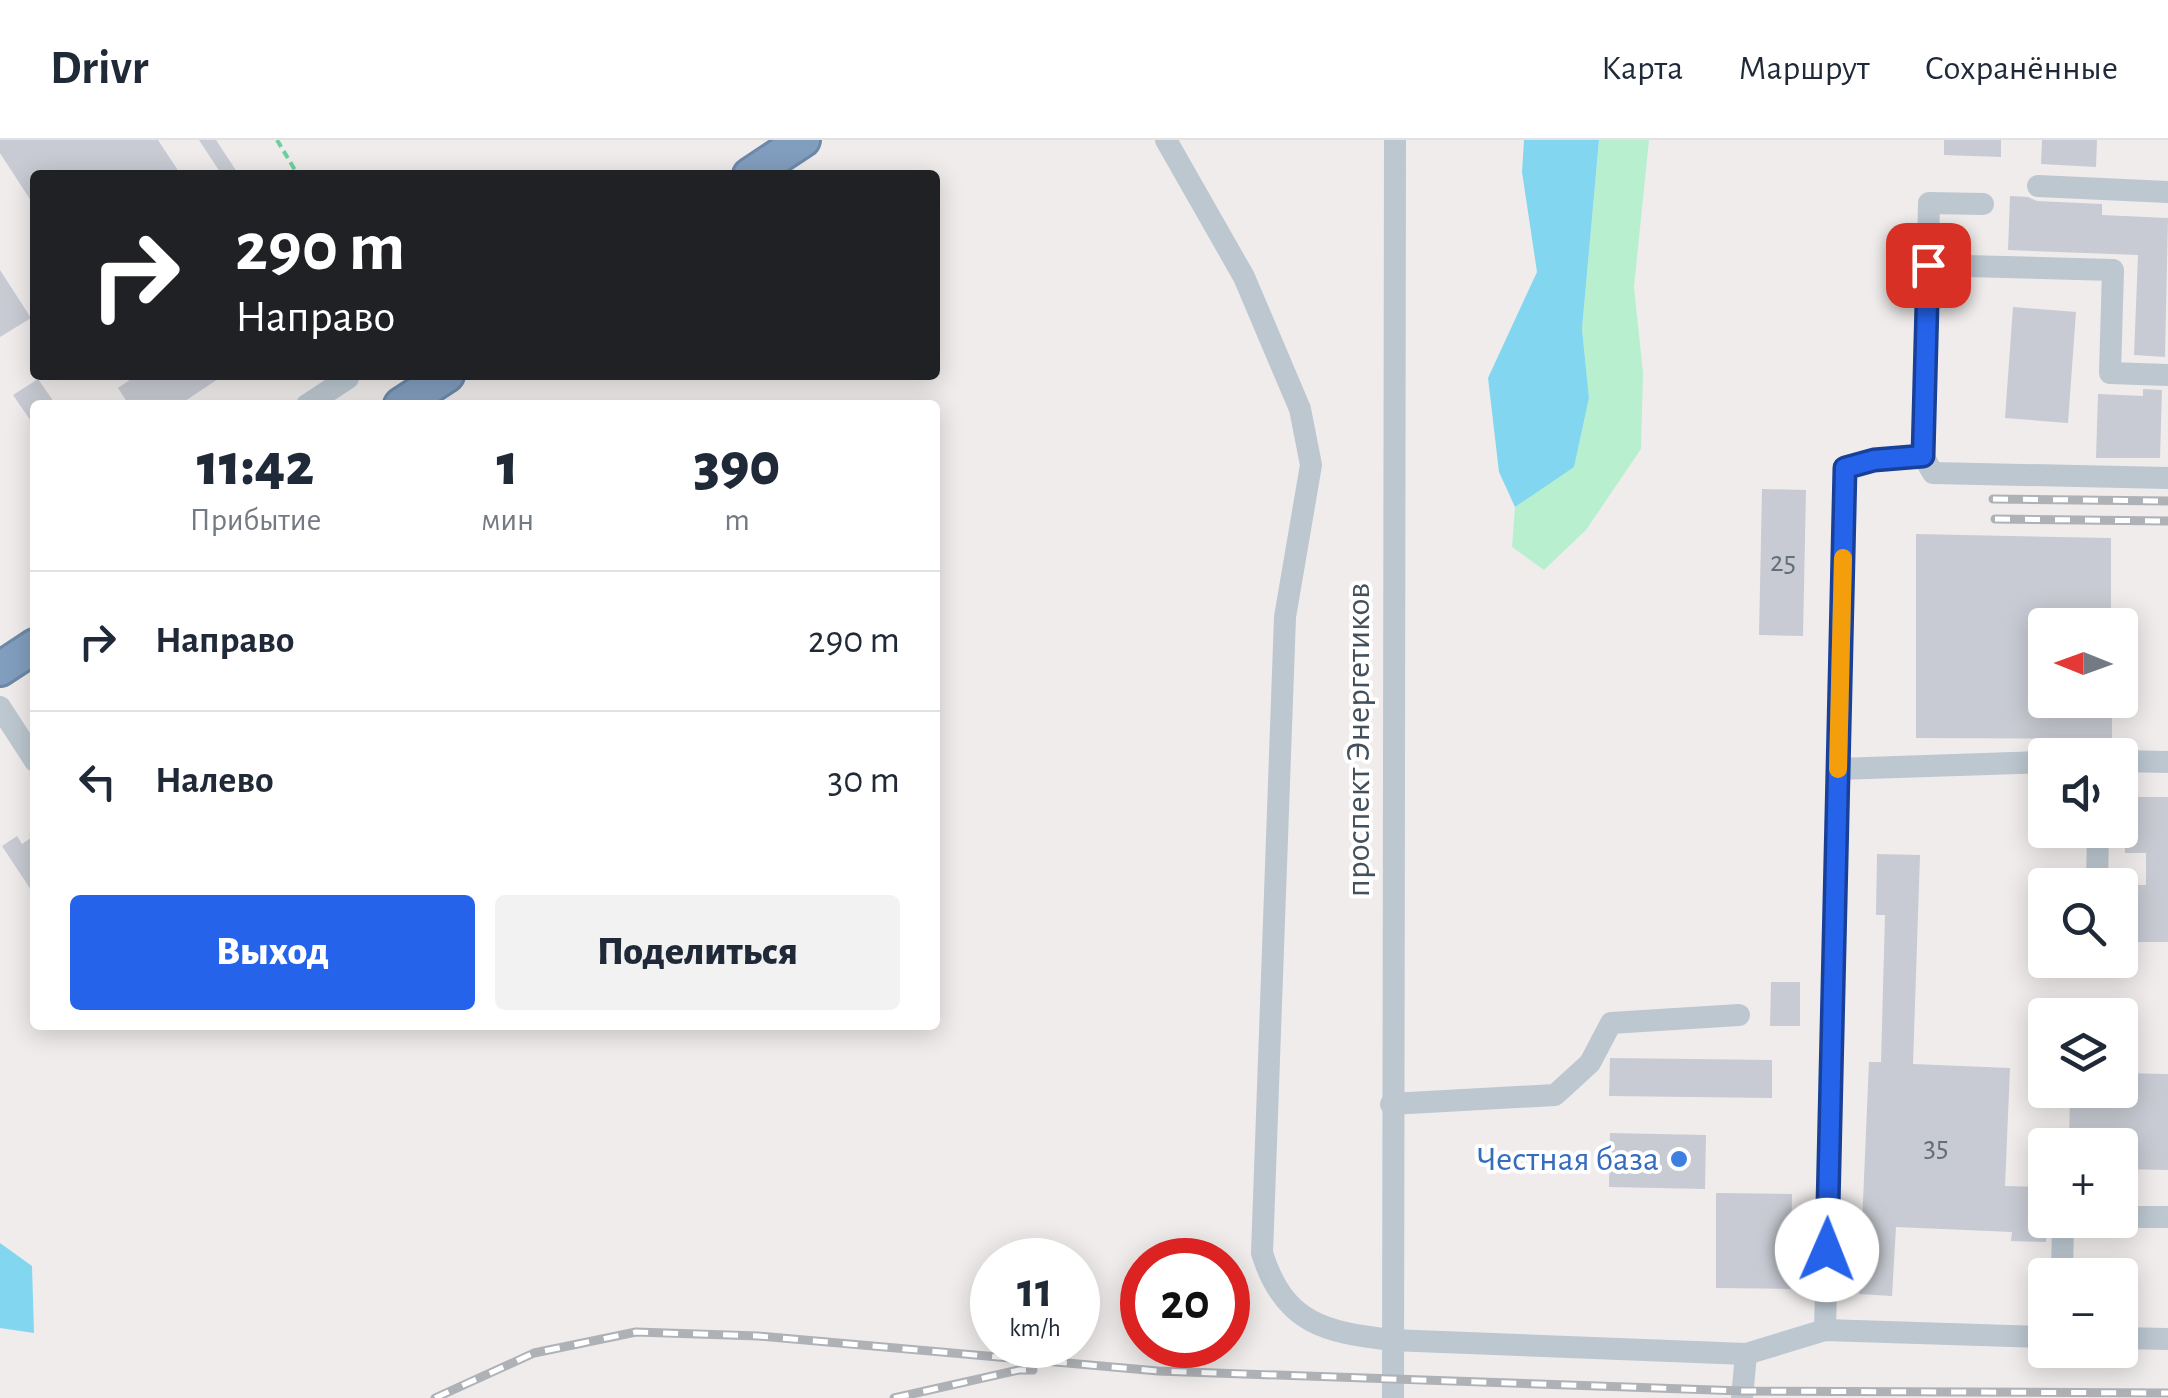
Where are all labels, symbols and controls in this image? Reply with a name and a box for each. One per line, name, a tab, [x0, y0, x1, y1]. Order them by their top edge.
text: Drivr	[50, 45, 149, 93]
text: Карта	[1601, 51, 1683, 86]
text: Маршрут	[1738, 51, 1870, 86]
text: Сохранённые	[1925, 51, 2118, 86]
icon: right	[70, 210, 200, 340]
text: 290 m	[235, 213, 405, 283]
pin	[1886, 223, 1971, 308]
icon: arrive	[1901, 238, 1956, 293]
text: Направо	[235, 295, 395, 340]
text: 11:42	[197, 436, 314, 496]
text: 1	[496, 436, 519, 496]
text: 390	[694, 436, 780, 496]
text: Прибытие	[190, 504, 321, 536]
text: мин	[481, 504, 534, 536]
text: m	[724, 504, 750, 536]
house number: 25	[1770, 547, 1796, 577]
street label: проспект Энергетиков	[1341, 583, 1376, 897]
north arrow	[2028, 608, 2138, 718]
map controls	[2028, 608, 2138, 1368]
icon: right	[70, 614, 125, 669]
text: Направо	[155, 622, 294, 660]
text: 290 m	[808, 622, 900, 660]
button: sound	[2028, 738, 2138, 848]
icon: left	[70, 754, 125, 809]
text: Налево	[155, 762, 274, 800]
text: 30 m	[828, 762, 900, 800]
button: search	[2028, 868, 2138, 978]
button: Выход	[70, 895, 475, 1010]
button: Поделиться	[495, 895, 900, 1010]
button: layers	[2028, 998, 2138, 1108]
button: +	[2028, 1128, 2138, 1238]
house number: 35	[1924, 1132, 1948, 1162]
place label: Честная база	[1476, 1142, 1659, 1177]
marker: Честная база	[1668, 1148, 1690, 1170]
position arrow	[1775, 1198, 1879, 1302]
speed limit sign: 20	[1120, 1238, 1250, 1368]
button: −	[2028, 1258, 2138, 1368]
text: 11	[1017, 1266, 1053, 1316]
text: km/h	[1009, 1316, 1061, 1341]

